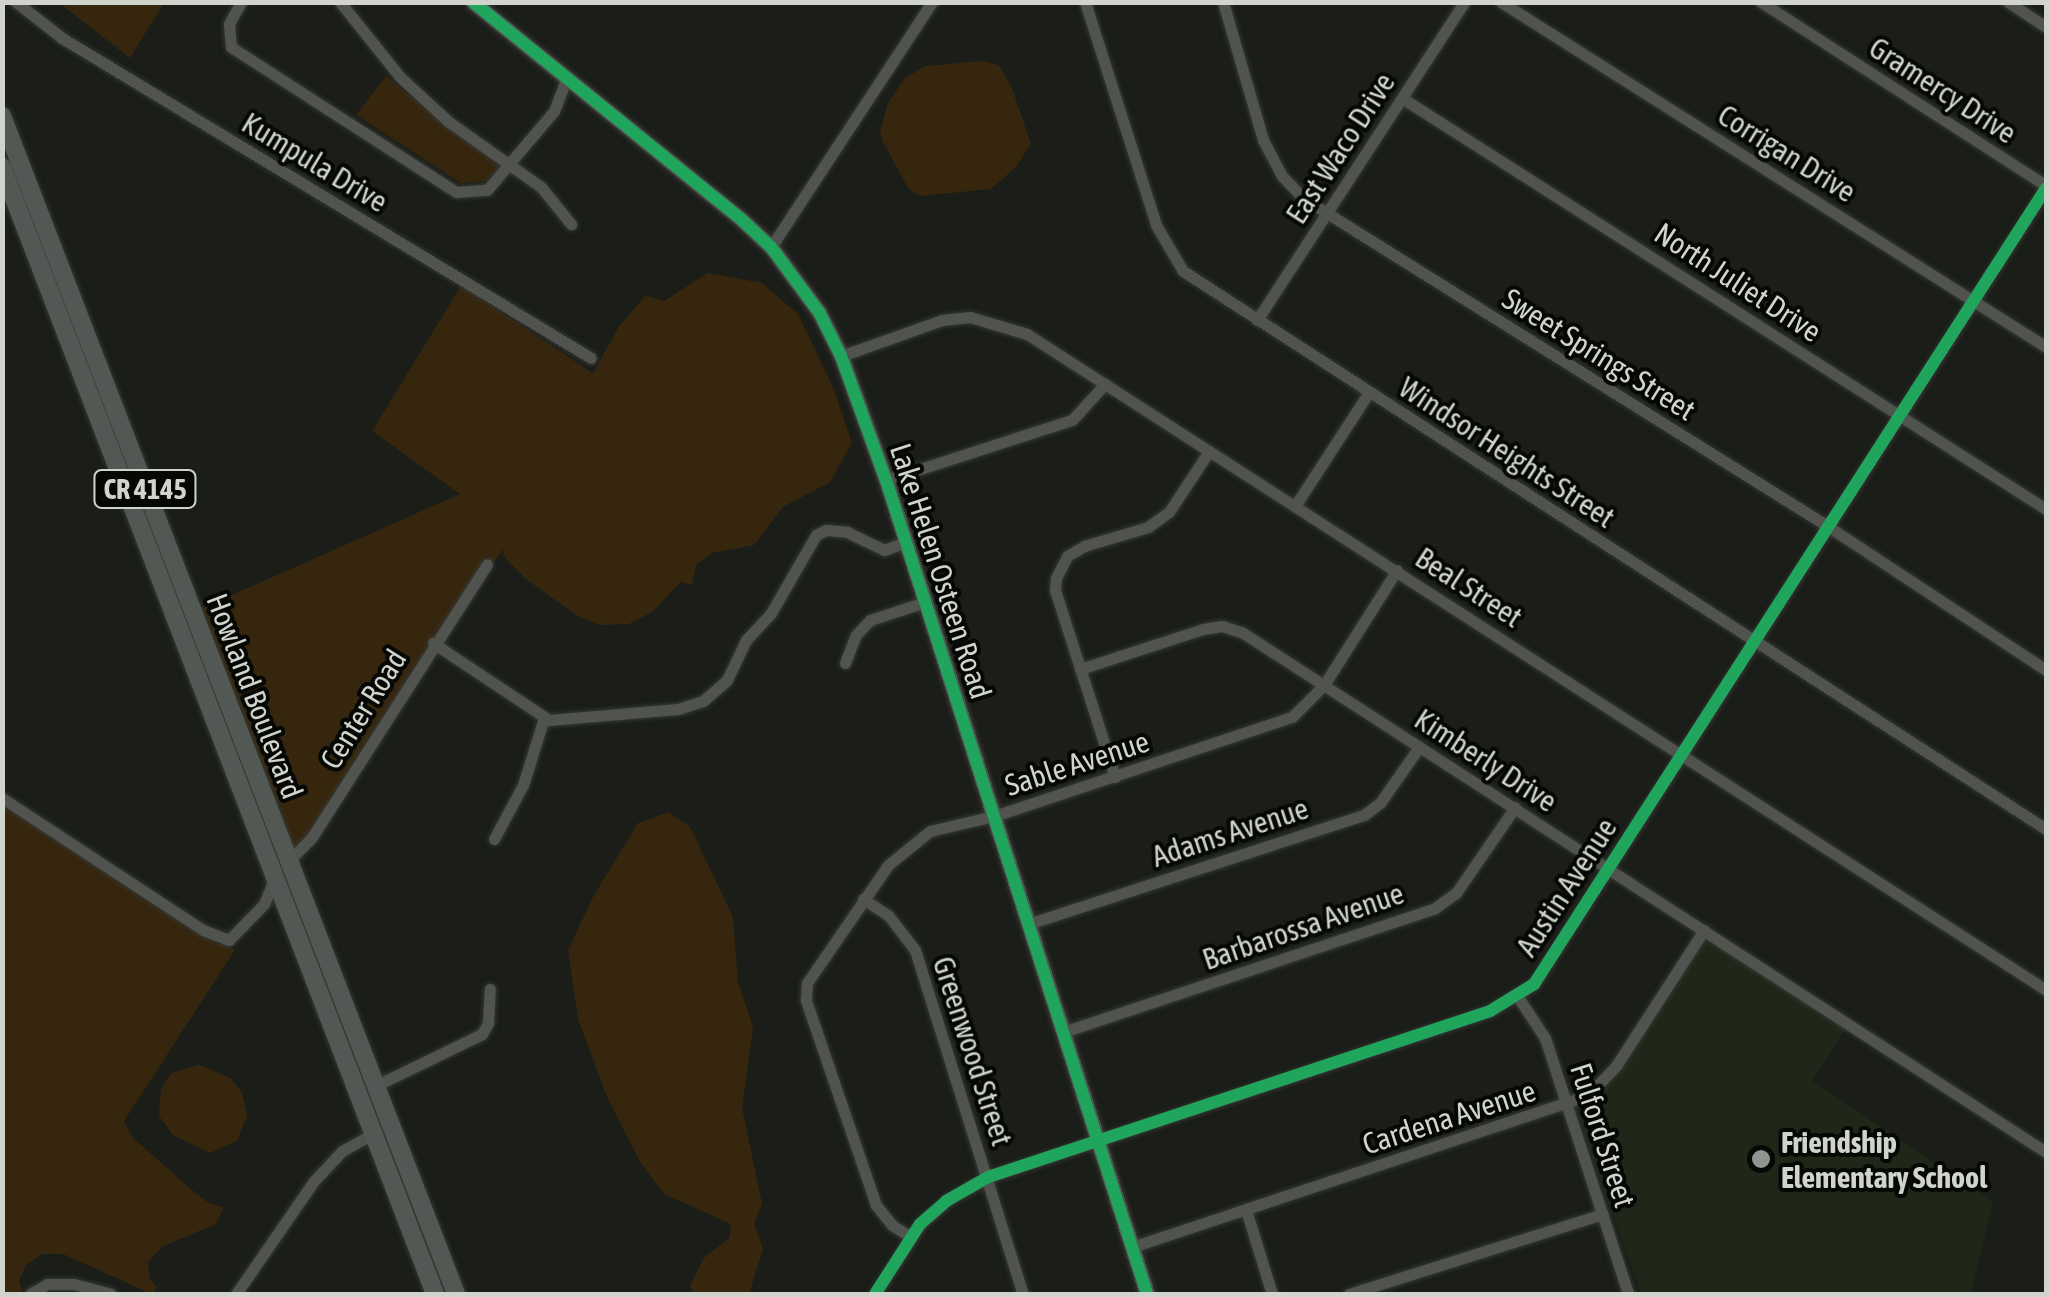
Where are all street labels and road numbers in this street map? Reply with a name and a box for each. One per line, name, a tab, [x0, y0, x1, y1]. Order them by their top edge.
street label: Gramercy Drive	[1863, 29, 2023, 151]
street label: East Waco Drive	[1278, 66, 1402, 230]
street label: Corrigan Drive	[1712, 97, 1862, 209]
street label: Kumpula Drive	[236, 104, 394, 220]
street label: North Juliet Drive	[1648, 215, 1828, 349]
street label: Sweet Springs Street	[1496, 280, 1702, 428]
street label: Windsor Heights Street	[1393, 369, 1621, 535]
street label: Lake Helen Osteen Road	[883, 439, 999, 703]
road number: CR 4145	[92, 466, 198, 512]
street label: Beal Street	[1409, 539, 1529, 635]
street label: Howland Boulevard	[199, 588, 311, 804]
street label: Center Road	[312, 643, 414, 775]
street label: Kimberly Drive	[1408, 701, 1564, 819]
street label: Sable Avenue	[1000, 723, 1154, 803]
street label: Adams Avenue	[1147, 790, 1313, 874]
street label: Austin Avenue	[1508, 811, 1624, 963]
street label: Barbarossa Avenue	[1198, 875, 1408, 977]
street label: Greenwood Street	[926, 952, 1020, 1150]
street label: Fulford Street	[1563, 1058, 1643, 1212]
street label: Cardena Avenue	[1358, 1072, 1540, 1162]

